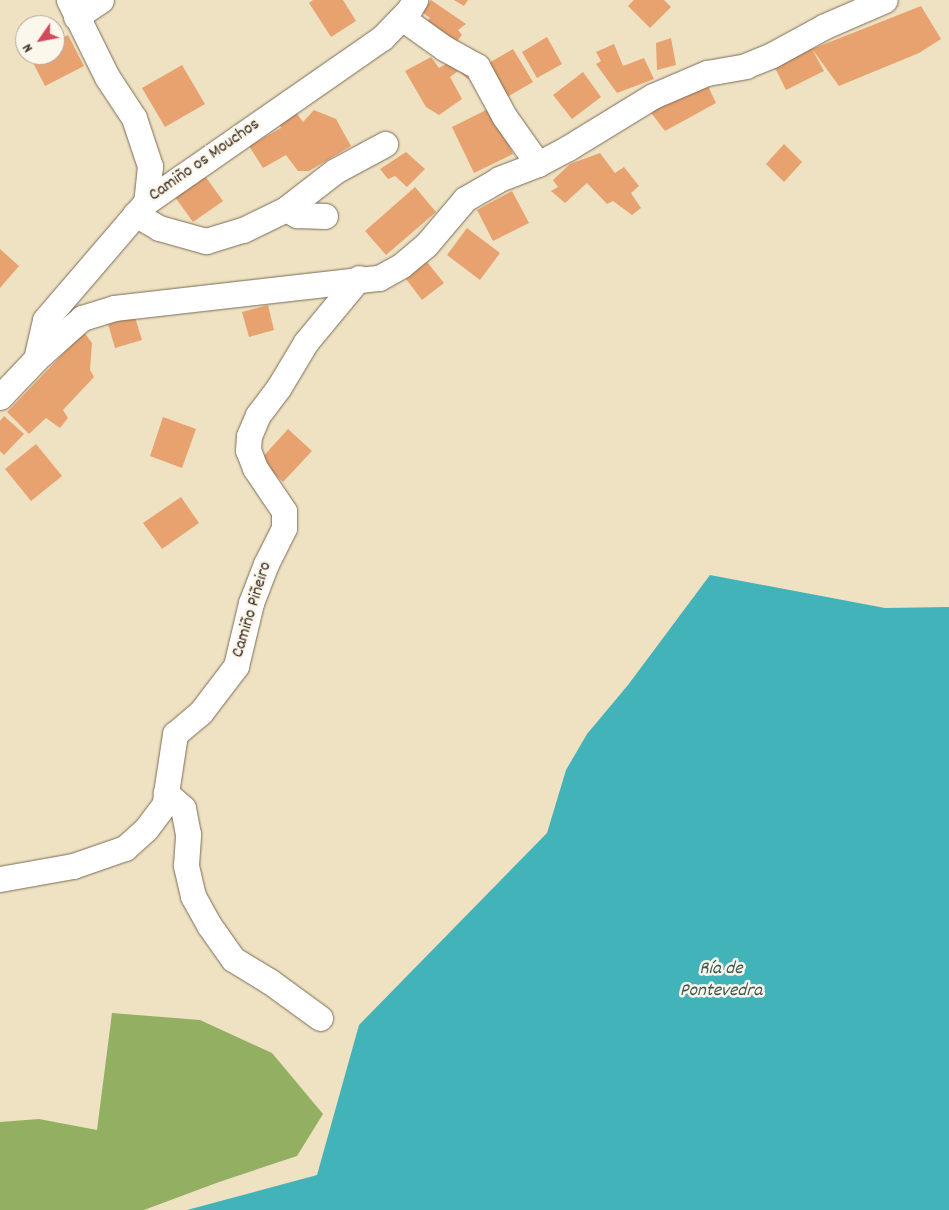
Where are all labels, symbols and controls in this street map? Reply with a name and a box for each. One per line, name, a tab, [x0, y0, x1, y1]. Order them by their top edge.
north arrow	[15, 15, 65, 65]
text: N	[18, 39, 39, 56]
street label: Camiño os Mouchos	[145, 115, 265, 207]
street label: Camiño Piñeiro	[228, 559, 278, 661]
water label: Ría de Pontevedra	[680, 959, 762, 1003]

